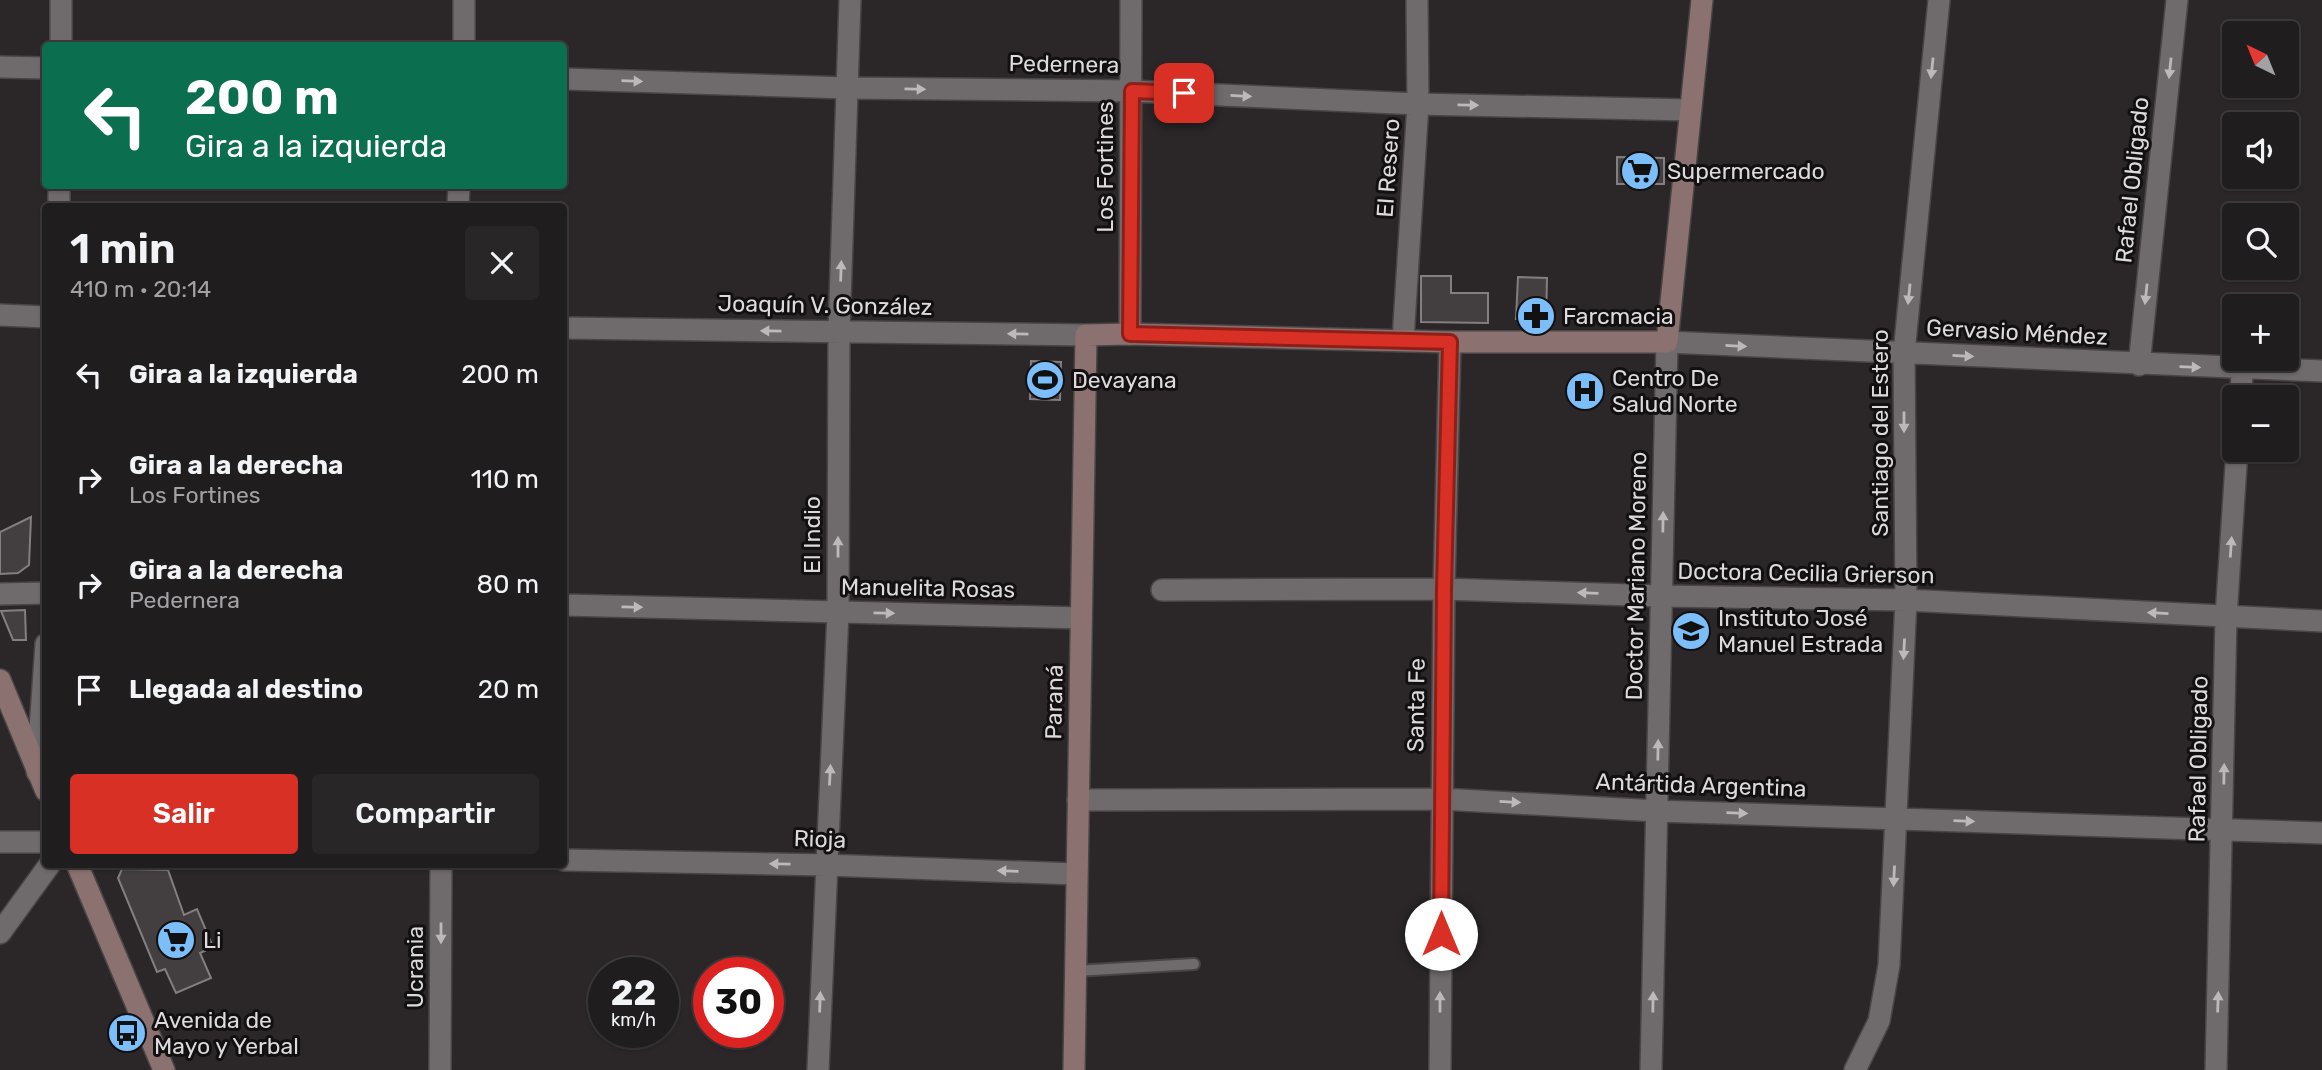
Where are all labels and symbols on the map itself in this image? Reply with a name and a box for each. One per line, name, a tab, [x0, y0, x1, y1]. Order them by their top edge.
north arrow	[2222, 21, 2300, 98]
street label: Pedernera	[1008, 49, 1120, 79]
one-way arrow	[1927, 57, 1938, 79]
one-way arrow	[2164, 57, 2175, 79]
pin	[1154, 63, 1214, 123]
one-way arrow	[621, 76, 643, 87]
one-way arrow	[905, 83, 927, 95]
one-way arrow	[1230, 91, 1252, 102]
street label: Rafael Obligado	[2109, 96, 2155, 264]
one-way arrow	[1457, 100, 1479, 111]
street label: Los Fortines	[1091, 101, 1119, 233]
street label: El Resero	[1371, 117, 1405, 219]
supermarket icon: Supermercado	[1619, 150, 1661, 192]
place label: Supermercado	[1667, 157, 1825, 185]
one-way arrow	[835, 260, 847, 282]
one-way arrow	[1904, 283, 1915, 305]
one-way arrow	[2141, 283, 2152, 305]
street label: Joaquín V. González	[717, 289, 933, 321]
pharmacy icon: Farcmacia	[1515, 295, 1557, 337]
place label: Farcmacia	[1563, 302, 1674, 330]
street label: Gervasio Méndez	[1926, 313, 2108, 351]
one-way arrow	[760, 325, 782, 336]
one-way arrow	[1006, 329, 1028, 340]
street label: Santiago del Estero	[1866, 329, 1894, 537]
one-way arrow	[1725, 340, 1747, 351]
one-way arrow	[1952, 351, 1974, 362]
sports icon: Devayana	[1024, 359, 1066, 401]
one-way arrow	[2179, 361, 2201, 372]
place label: Centro De Salud Norte	[1612, 364, 1738, 418]
place label: Devayana	[1072, 366, 1177, 394]
hospital icon: Centro De Salud Norte	[1564, 370, 1606, 412]
one-way arrow	[1899, 411, 1910, 433]
street label: Doctor Mariano Moreno	[1620, 452, 1652, 700]
street label: El Indio	[798, 496, 826, 574]
one-way arrow	[1657, 511, 1669, 533]
one-way arrow	[832, 536, 844, 558]
one-way arrow	[2226, 536, 2237, 558]
street label: Doctora Cecilia Grierson	[1677, 557, 1935, 589]
street label: Manuelita Rosas	[841, 572, 1015, 604]
one-way arrow	[1577, 587, 1599, 599]
one-way arrow	[621, 601, 643, 613]
place label: Instituto José Manuel Estrada	[1718, 604, 1883, 658]
one-way arrow	[873, 608, 895, 619]
one-way arrow	[2147, 608, 2169, 619]
school or university icon: Instituto José Manuel Estrada	[1670, 610, 1712, 652]
one-way arrow	[1898, 638, 1909, 660]
street label: Santa Fe	[1401, 658, 1431, 752]
street label: Paraná	[1039, 664, 1069, 740]
street label: Rafael Obligado	[2183, 675, 2213, 843]
one-way arrow	[1652, 739, 1664, 761]
one-way arrow	[825, 763, 836, 785]
one-way arrow	[2218, 763, 2230, 785]
street label: Antártida Argentina	[1595, 767, 1807, 803]
one-way arrow	[1499, 797, 1521, 808]
one-way arrow	[1726, 808, 1748, 819]
one-way arrow	[1953, 815, 1975, 826]
street label: Rioja	[793, 824, 847, 854]
one-way arrow	[769, 858, 791, 870]
one-way arrow	[996, 866, 1018, 877]
one-way arrow	[1888, 866, 1899, 888]
position arrow	[1404, 897, 1478, 971]
supermarket icon: Li	[155, 919, 197, 961]
one-way arrow	[435, 922, 447, 944]
place label: Li	[203, 926, 222, 954]
street label: Ucrania	[401, 926, 429, 1008]
speed limit sign: 30	[693, 957, 784, 1048]
one-way arrow	[815, 991, 826, 1013]
one-way arrow	[1434, 991, 1446, 1013]
one-way arrow	[1647, 991, 1658, 1013]
one-way arrow	[2213, 991, 2224, 1013]
place label: Avenida de Mayo y Yerbal	[154, 1006, 299, 1060]
bus stop icon: Avenida de Mayo y Yerbal	[106, 1012, 148, 1054]

